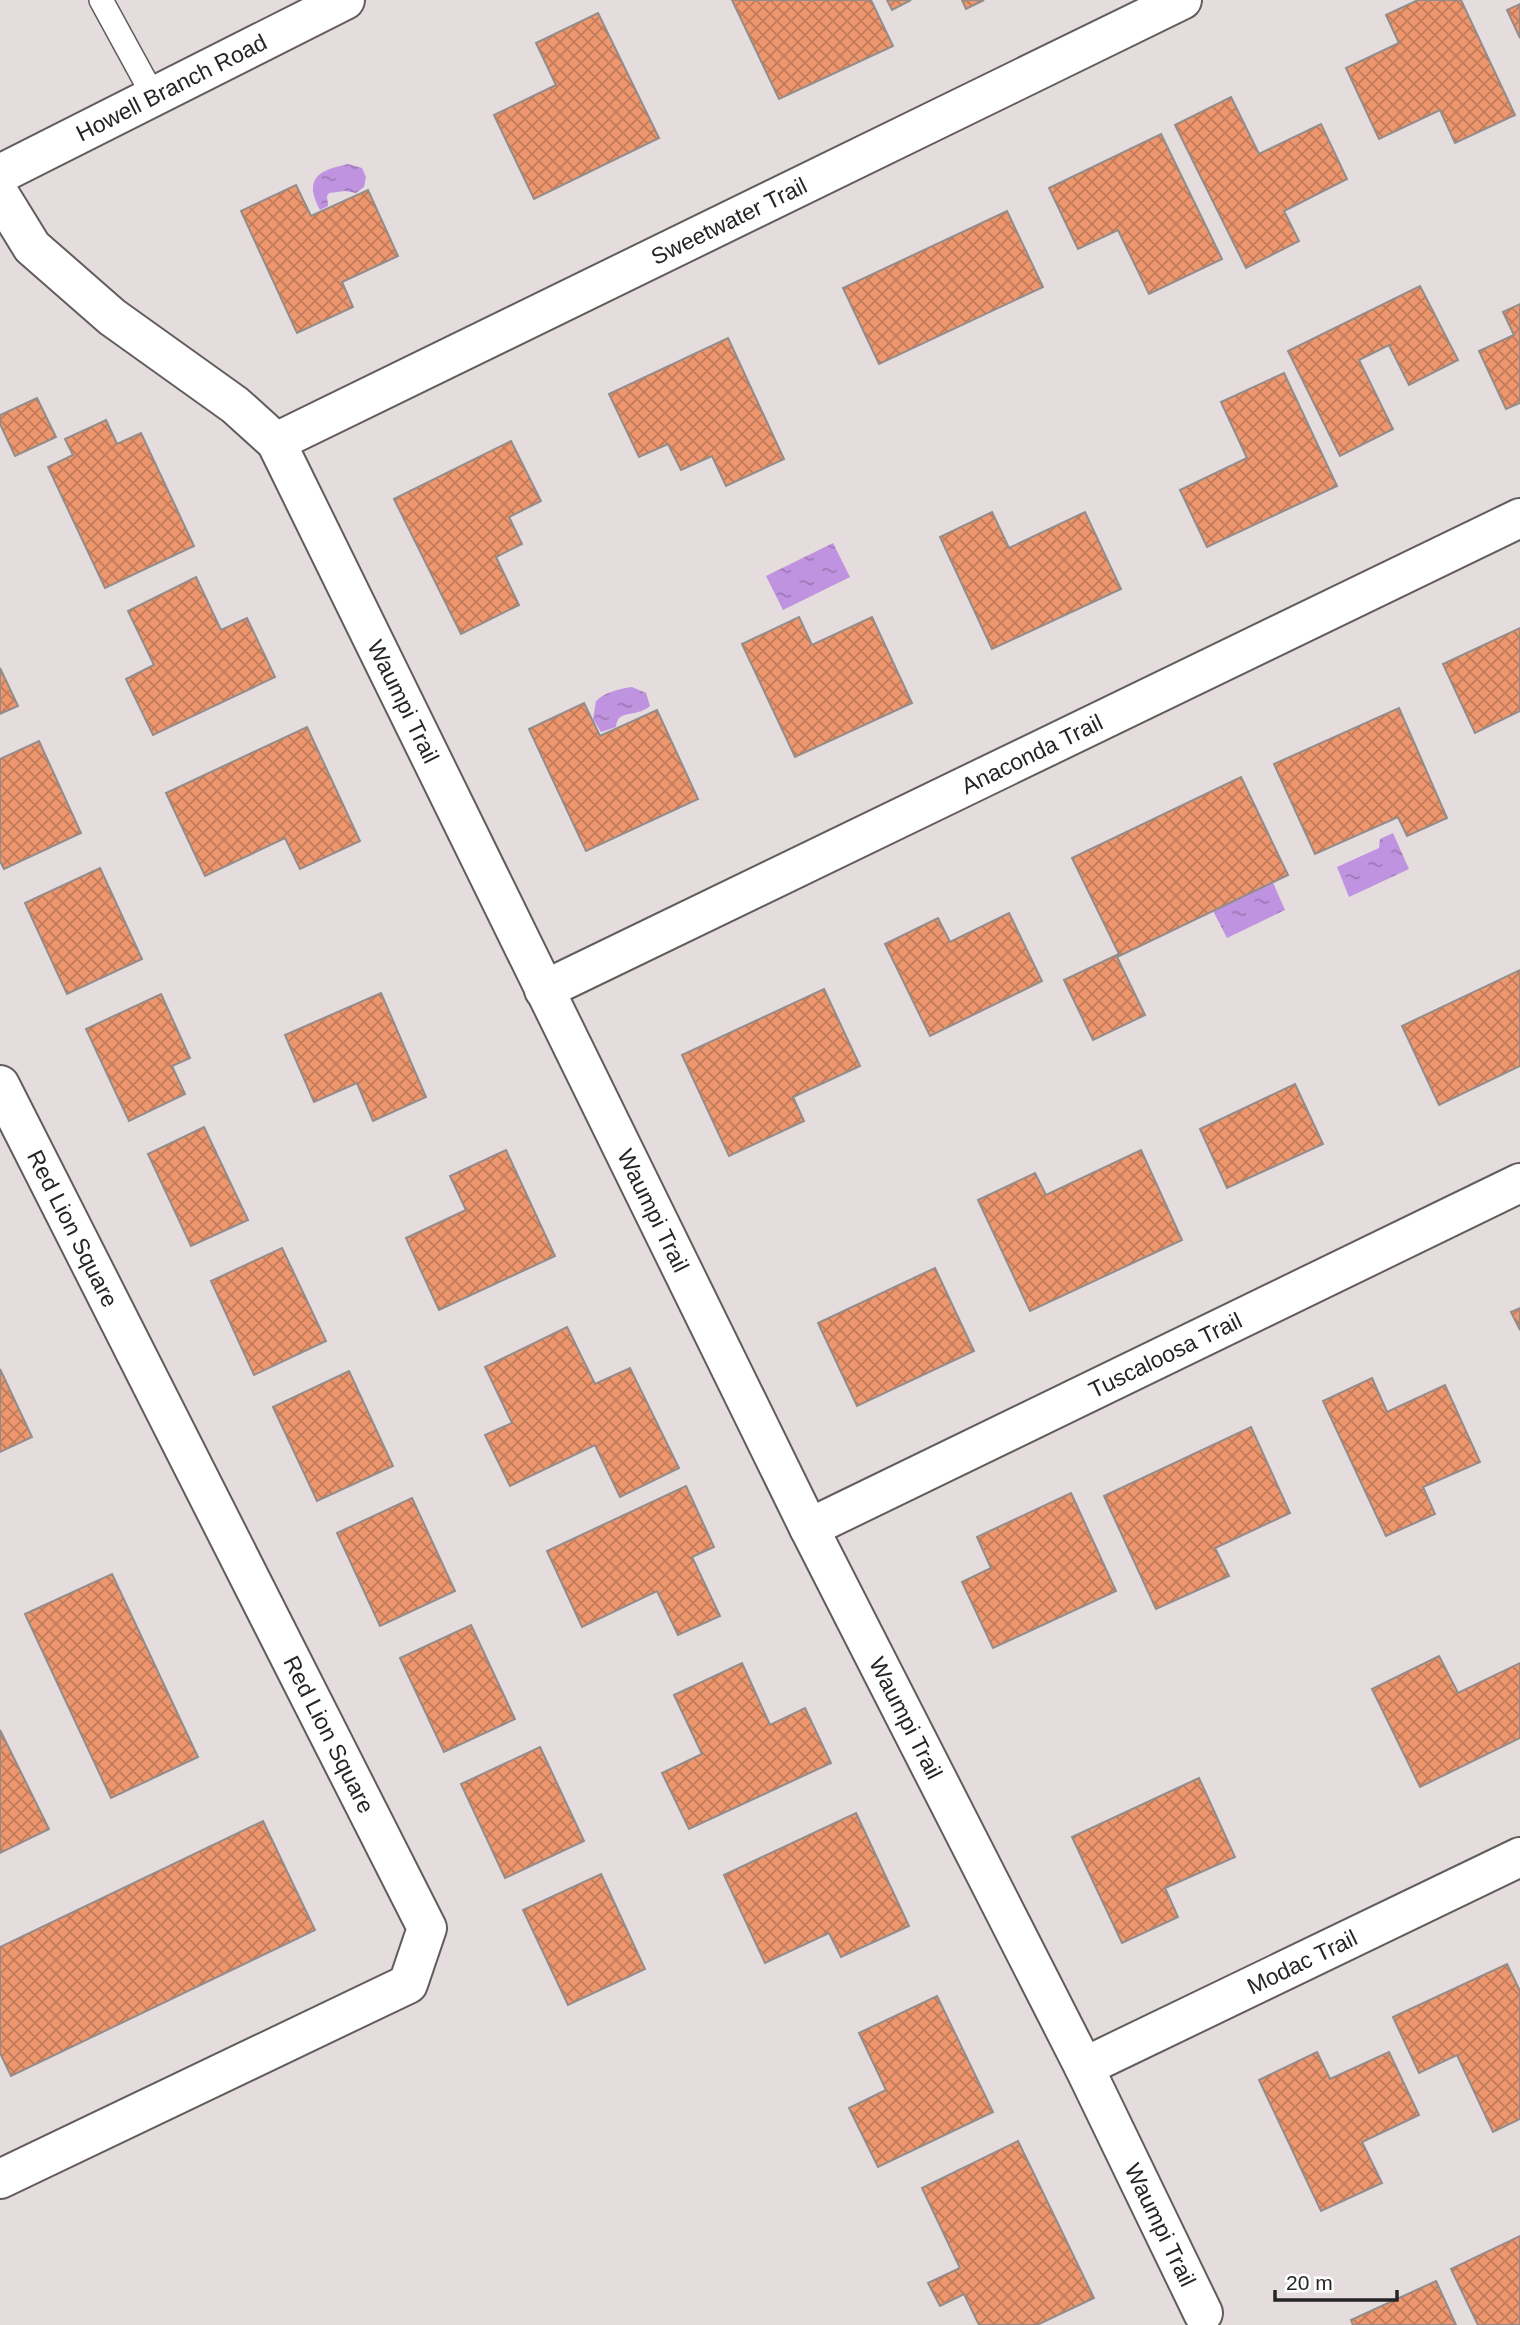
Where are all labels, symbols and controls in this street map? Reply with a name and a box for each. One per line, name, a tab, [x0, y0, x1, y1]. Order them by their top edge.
street label: Howell Branch Road	[72, 29, 271, 146]
street label: Sweetwater Trail	[647, 172, 811, 270]
street label: Waumpi Trail	[362, 636, 444, 767]
street label: Anaconda Trail	[957, 709, 1107, 799]
street label: Waumpi Trail	[612, 1145, 694, 1276]
street label: Red Lion Square	[22, 1146, 123, 1312]
street label: Tuscaloosa Trail	[1085, 1307, 1246, 1403]
street label: Red Lion Square	[278, 1652, 380, 1817]
street label: Waumpi Trail	[864, 1653, 948, 1783]
street label: Modac Trail	[1243, 1924, 1361, 2000]
street label: Waumpi Trail	[1120, 2159, 1201, 2291]
scale bar	[1275, 2258, 1398, 2302]
text: 20 m	[1286, 2271, 1333, 2294]

